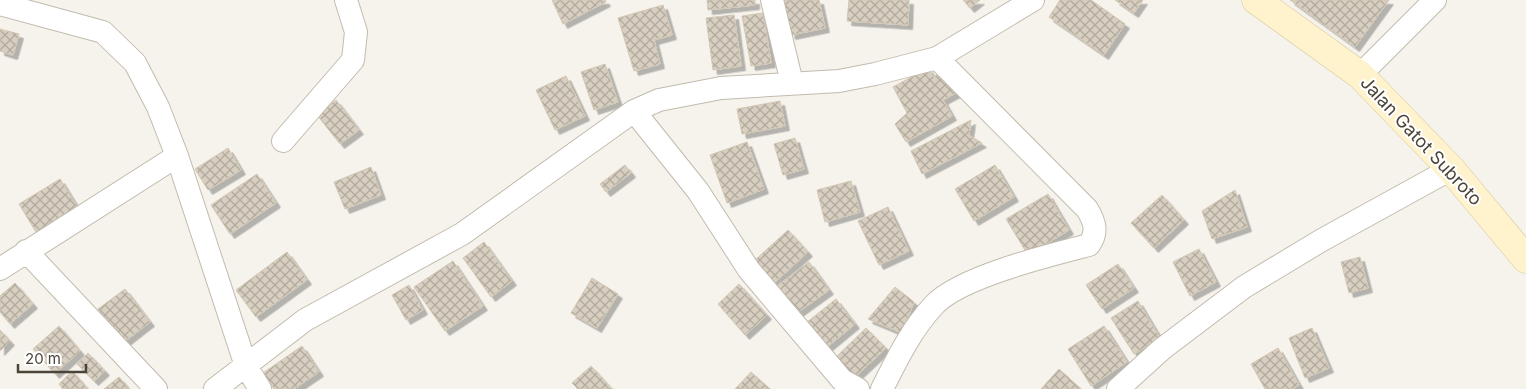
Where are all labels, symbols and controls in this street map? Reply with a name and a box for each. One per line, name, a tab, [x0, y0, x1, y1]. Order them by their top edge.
street label: Jalan Gatot Subroto	[1356, 72, 1487, 209]
scale bar	[18, 342, 85, 374]
text: 20 m	[25, 349, 61, 368]

